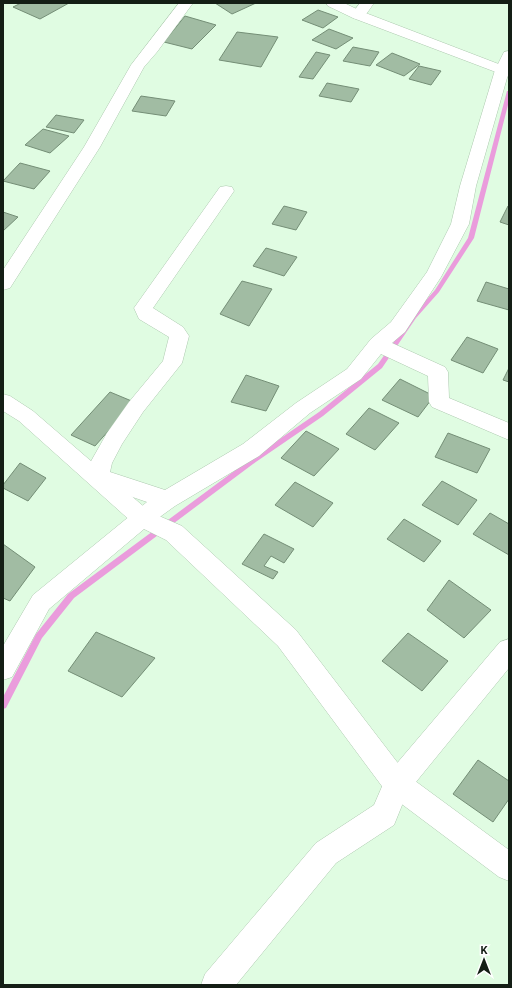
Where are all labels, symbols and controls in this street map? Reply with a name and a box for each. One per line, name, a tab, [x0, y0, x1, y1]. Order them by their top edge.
north arrow	[464, 940, 504, 980]
text: K	[481, 944, 489, 957]

